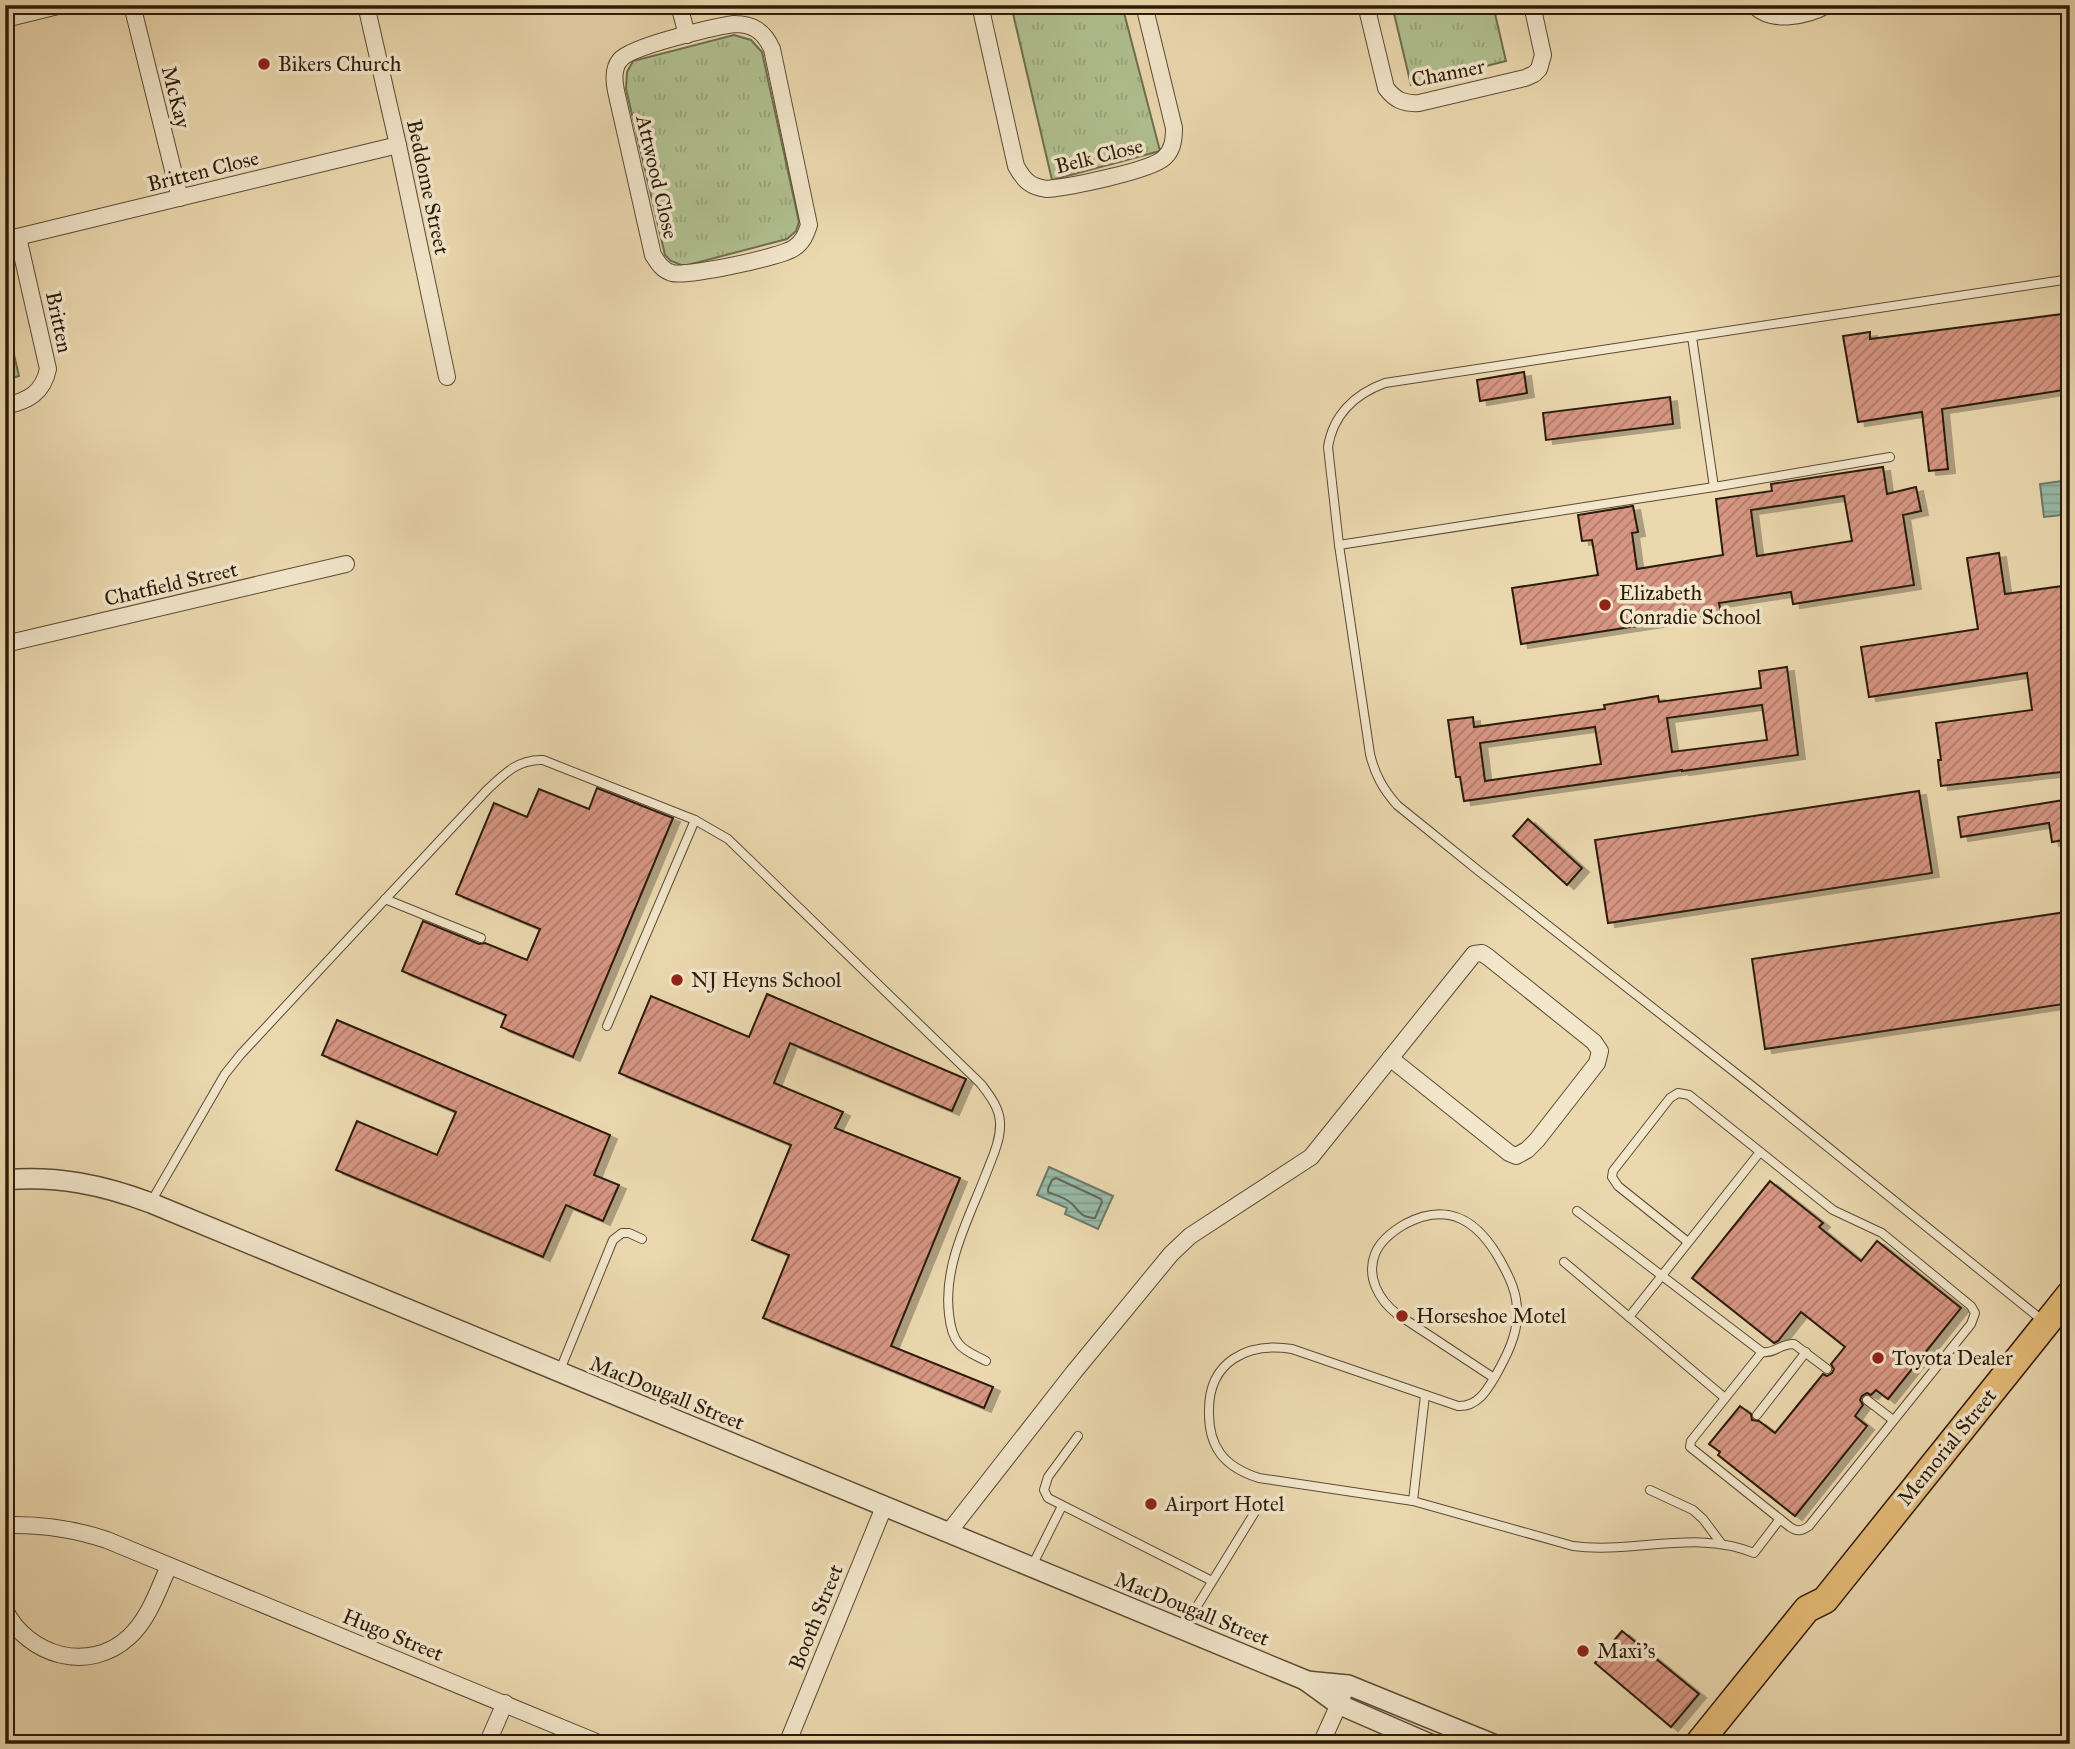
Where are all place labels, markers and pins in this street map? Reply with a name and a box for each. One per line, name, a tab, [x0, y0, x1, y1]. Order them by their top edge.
place label: Bikers Church	[278, 51, 402, 77]
marker: Bikers Church	[256, 56, 272, 72]
place label: Elizabeth Conradie School	[1619, 580, 1762, 630]
marker: Elizabeth Conradie School	[1597, 597, 1613, 613]
place label: NJ Heyns School	[691, 967, 842, 993]
marker: NJ Heyns School	[669, 972, 685, 988]
place label: Horseshoe Motel	[1416, 1303, 1566, 1329]
marker: Horseshoe Motel	[1394, 1308, 1410, 1324]
place label: Toyota Dealer	[1892, 1345, 2013, 1371]
marker: Toyota Dealer	[1870, 1350, 1886, 1366]
place label: Airport Hotel	[1164, 1491, 1285, 1517]
marker: Airport Hotel	[1143, 1496, 1159, 1512]
place label: Maxi's	[1597, 1638, 1655, 1664]
marker: Maxi's	[1575, 1643, 1591, 1659]

